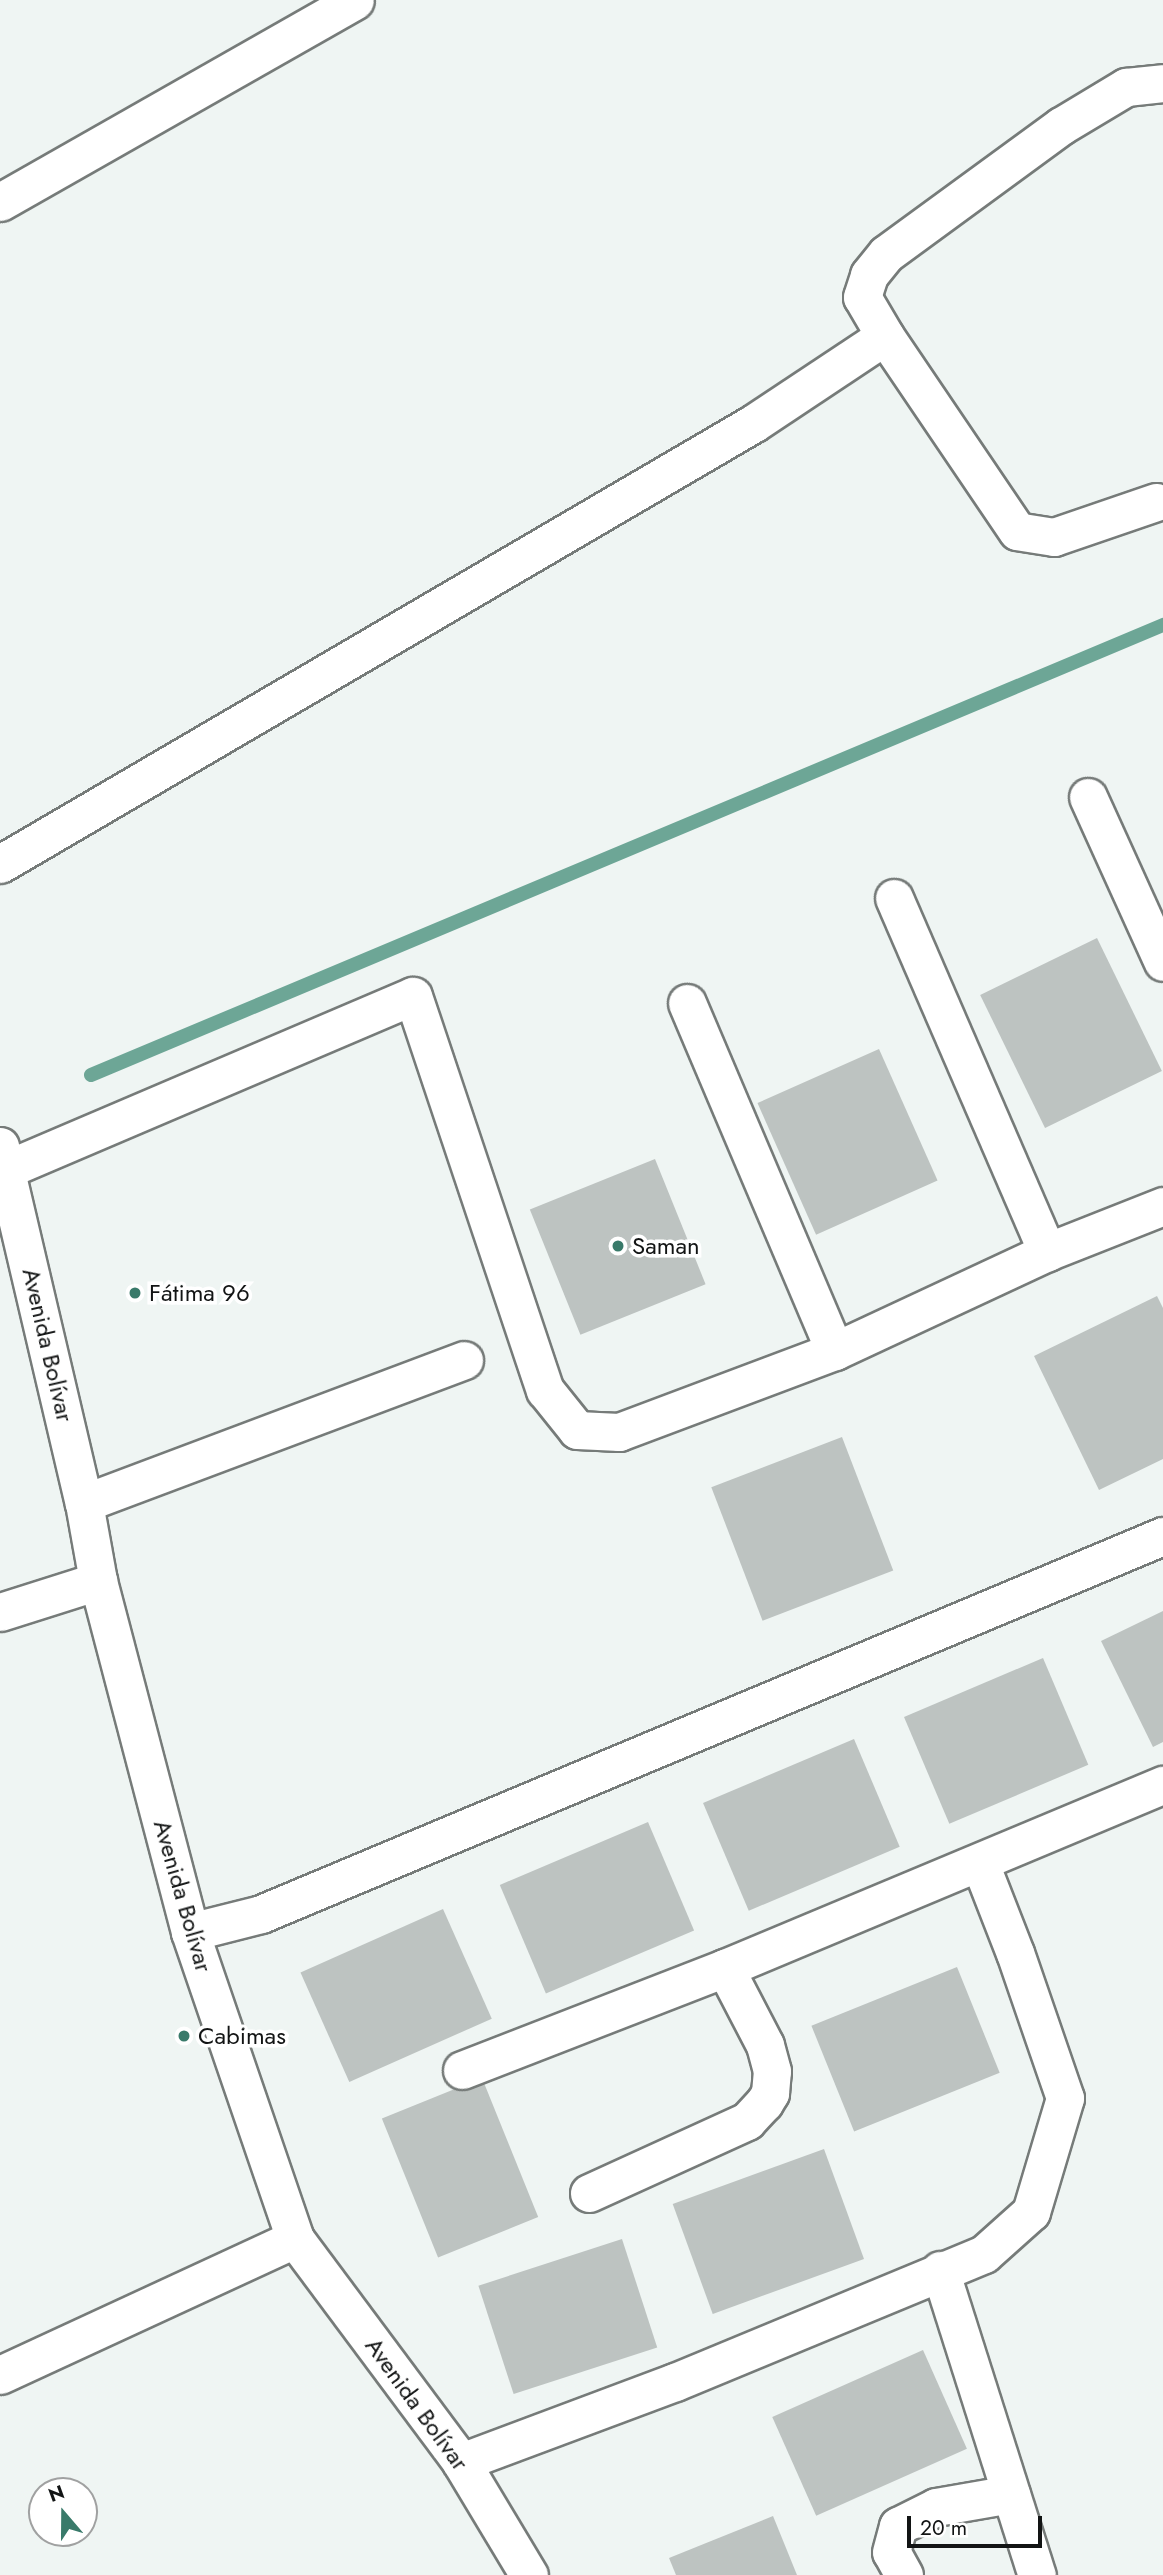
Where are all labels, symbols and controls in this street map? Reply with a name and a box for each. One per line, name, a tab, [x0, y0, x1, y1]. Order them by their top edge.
place label: Saman	[632, 1232, 700, 1260]
marker: Saman	[610, 1238, 626, 1254]
street label: Avenida Bolívar	[16, 1265, 80, 1425]
place label: Fátima 96	[149, 1279, 250, 1307]
marker: Fátima 96	[127, 1285, 143, 1301]
street label: Avenida Bolívar	[148, 1817, 218, 1975]
place label: Cabimas	[198, 2022, 286, 2050]
marker: Cabimas	[176, 2028, 192, 2044]
street label: Avenida Bolívar	[359, 2332, 475, 2476]
north arrow	[28, 2477, 98, 2547]
text: N	[45, 2478, 68, 2509]
scale bar	[911, 2502, 1046, 2546]
text: 20 m	[920, 2513, 967, 2543]

